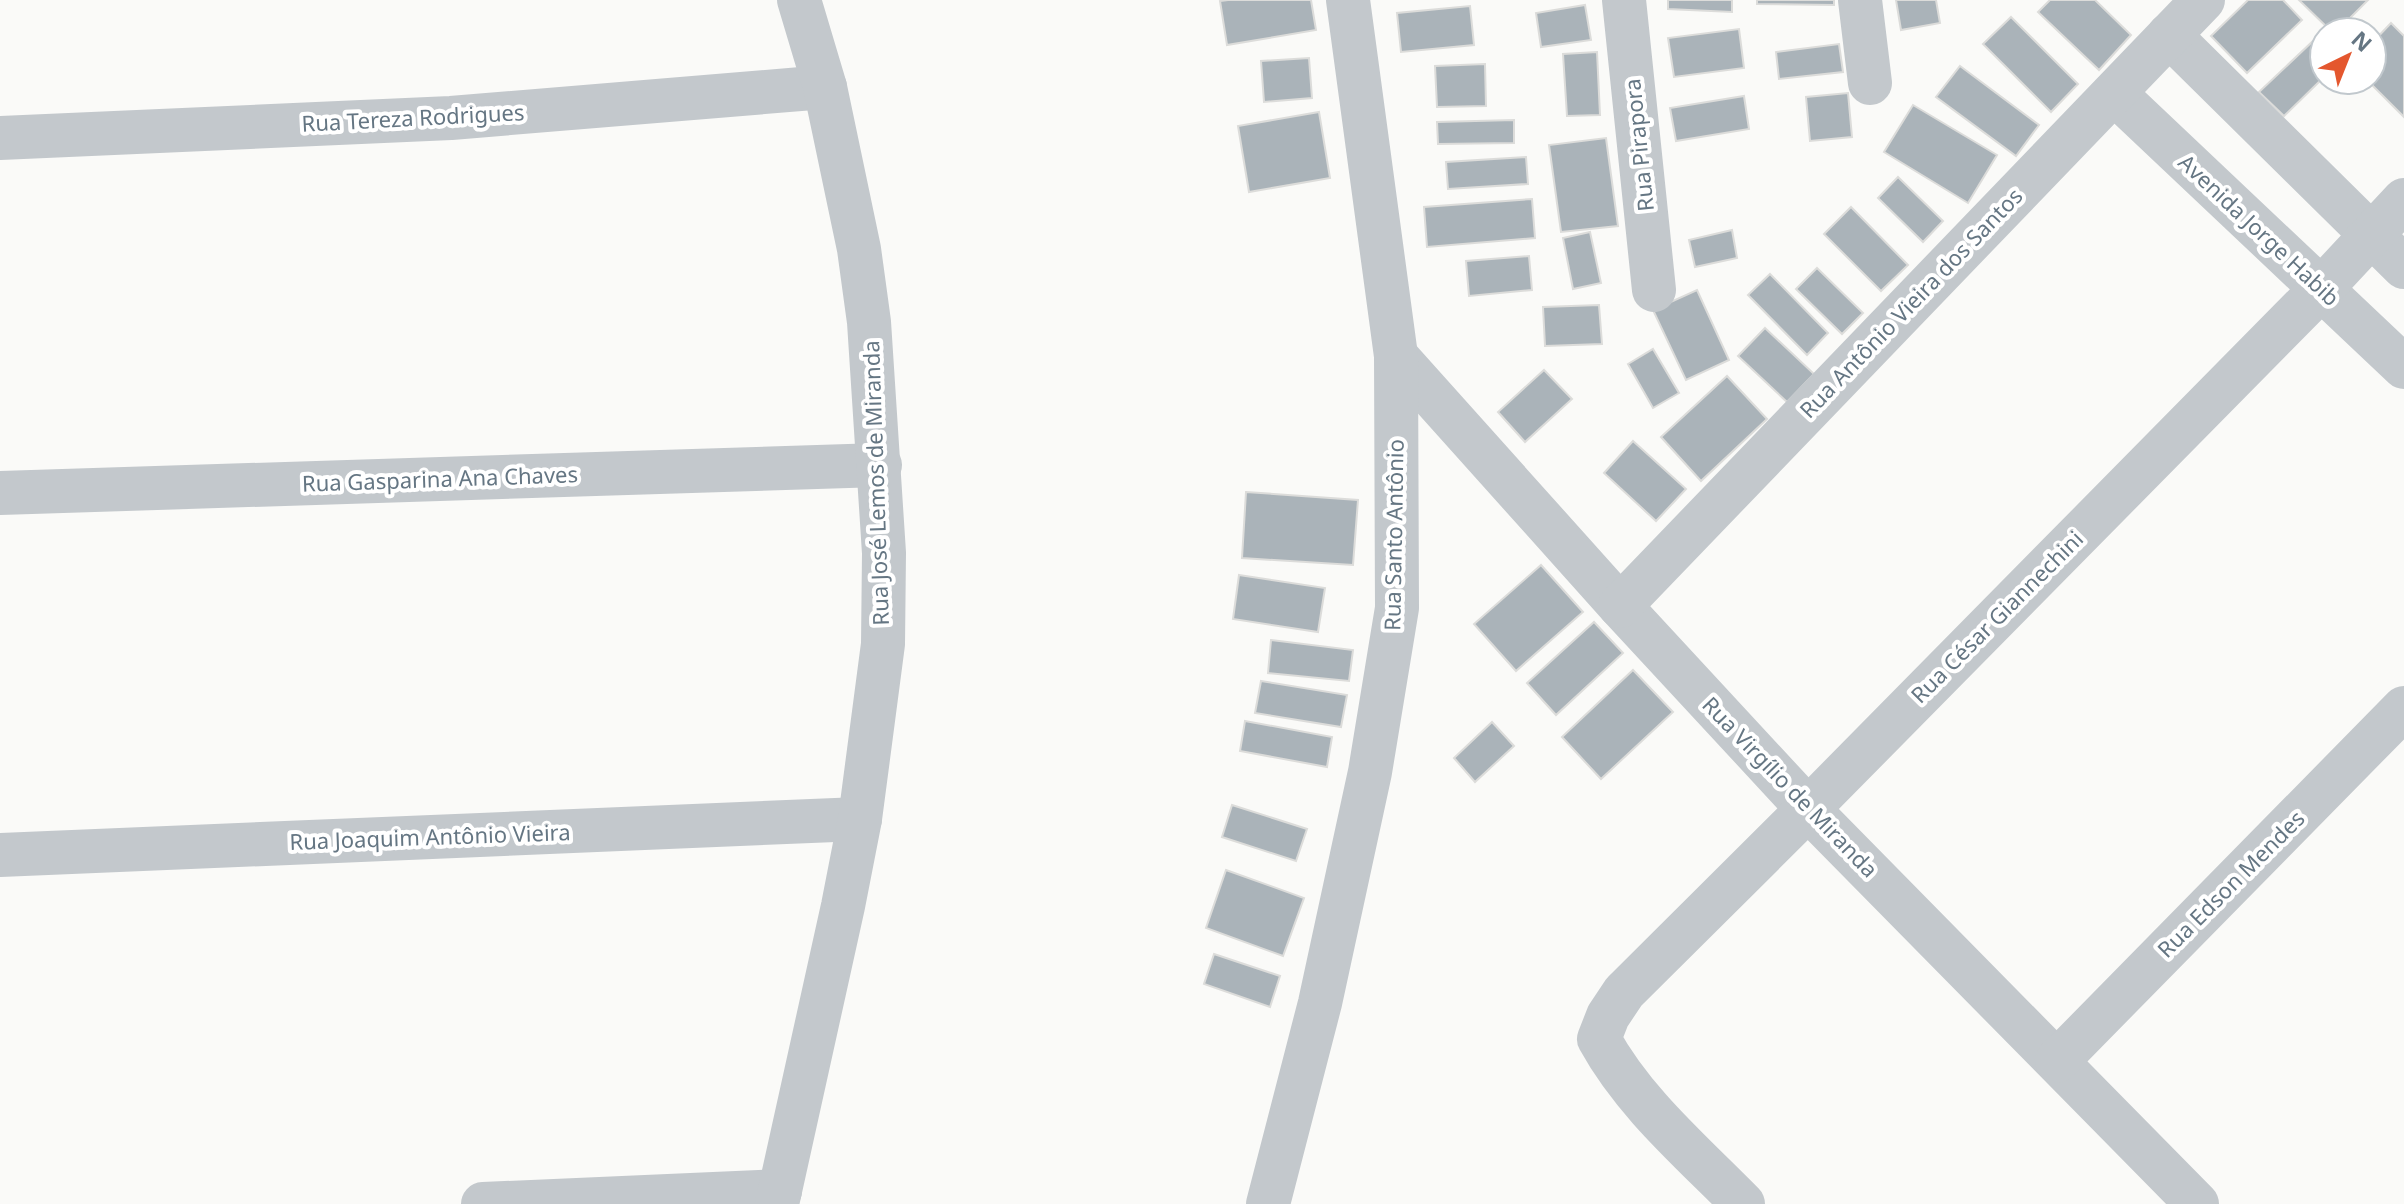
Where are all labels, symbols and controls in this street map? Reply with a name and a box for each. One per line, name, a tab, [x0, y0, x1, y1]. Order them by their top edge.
north arrow	[2308, 16, 2388, 96]
text: N	[2346, 24, 2379, 58]
street label: Rua Pirapora	[1616, 77, 1660, 213]
street label: Rua Tereza Rodrigues	[301, 96, 525, 138]
street label: Avenida Jorge Habib	[2173, 147, 2347, 312]
street label: Rua Antônio Vieira dos Santos	[1792, 181, 2028, 424]
street label: Rua José Lemos de Miranda	[855, 340, 895, 626]
street label: Rua Santo Antônio	[1376, 439, 1410, 631]
street label: Rua Gasparina Ana Chaves	[301, 458, 579, 498]
street label: Rua César Giannechini	[1904, 524, 2089, 709]
street label: Rua Virgílio de Miranda	[1696, 689, 1885, 883]
street label: Rua Edson Mendes	[2150, 803, 2310, 963]
street label: Rua Joaquim Antônio Vieira	[289, 816, 571, 856]

